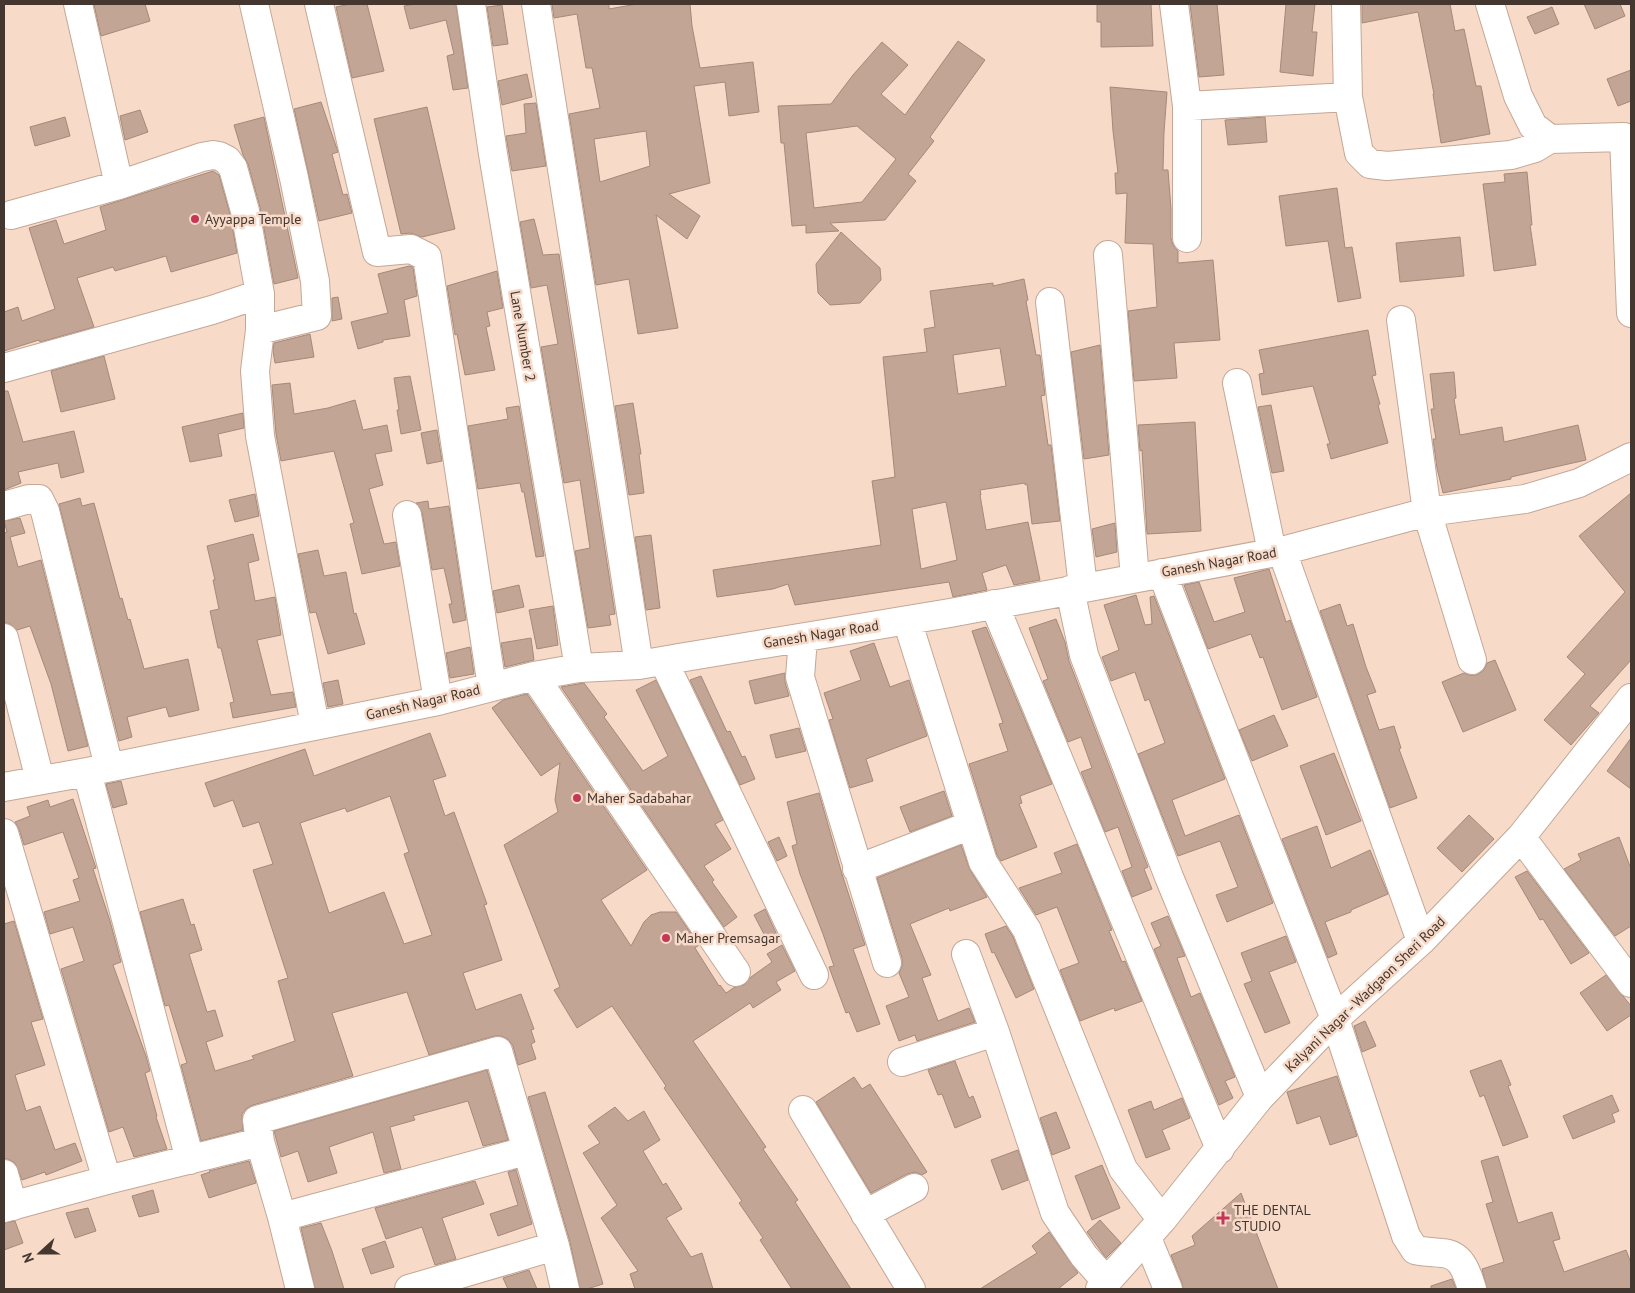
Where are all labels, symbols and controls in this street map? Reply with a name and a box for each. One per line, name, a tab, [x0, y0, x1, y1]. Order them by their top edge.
place label: Ayyappa Temple	[205, 210, 301, 228]
marker: Ayyappa Temple	[189, 213, 201, 225]
street label: Lane Number 2	[506, 289, 540, 383]
street label: Ganesh Nagar Road	[1160, 543, 1278, 581]
street label: Ganesh Nagar Road	[762, 616, 880, 652]
street label: Ganesh Nagar Road	[364, 680, 482, 724]
place label: Maher Sadabahar	[587, 789, 691, 807]
marker: Maher Sadabahar	[571, 792, 583, 804]
street label: Kalyani Nagar - Wadgaon Sheri Road	[1281, 912, 1449, 1076]
place label: Maher Premsagar	[676, 929, 780, 947]
marker: Maher Premsagar	[660, 932, 672, 944]
place label: THE DENTAL STUDIO	[1234, 1201, 1311, 1235]
marker: THE DENTAL STUDIO	[1216, 1211, 1230, 1225]
north arrow	[15, 1228, 65, 1278]
text: N	[18, 1250, 38, 1265]

